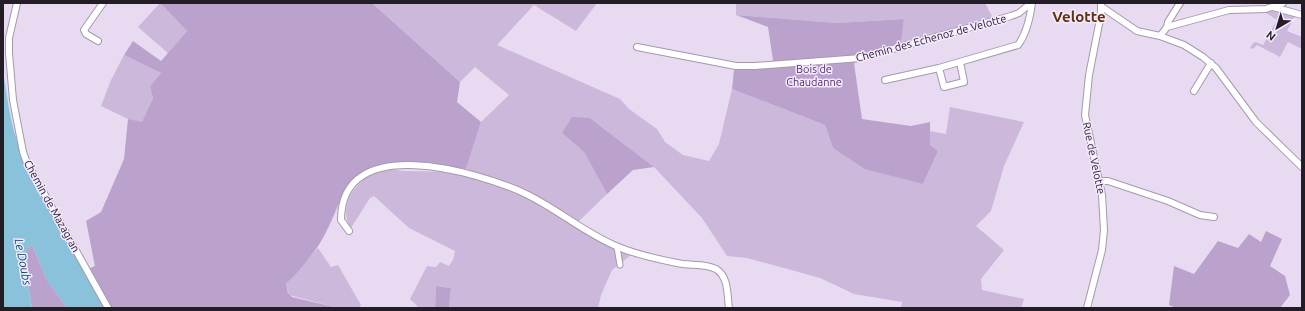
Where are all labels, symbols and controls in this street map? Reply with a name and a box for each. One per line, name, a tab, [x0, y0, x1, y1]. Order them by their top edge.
district label: Velotte	[1052, 8, 1106, 25]
north arrow	[1257, 8, 1297, 48]
street label: Chemin des Echenoz de Velotte	[854, 12, 1008, 64]
text: N	[1264, 29, 1278, 43]
park label: Bois de Chaudanne	[786, 63, 842, 88]
street label: Rue de Velotte	[1080, 121, 1108, 195]
street label: Chemin de Mazagran	[22, 158, 82, 254]
water label: Le Doubs	[13, 237, 34, 286]

